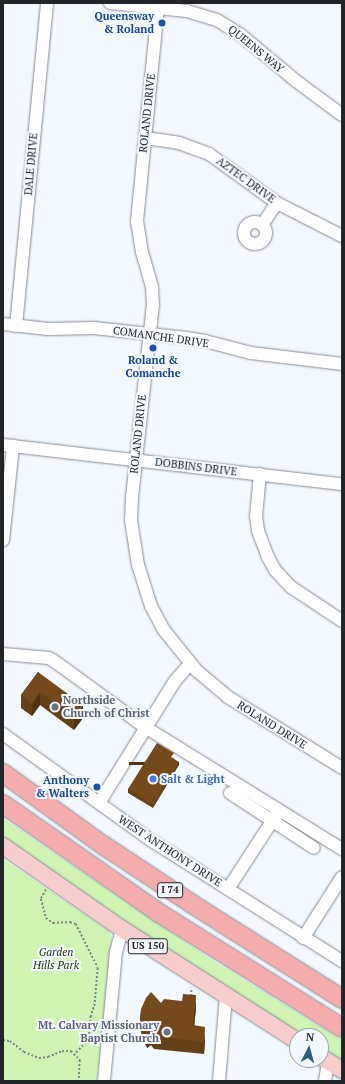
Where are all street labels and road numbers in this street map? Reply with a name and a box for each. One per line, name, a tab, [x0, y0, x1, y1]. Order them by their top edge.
street label: QUEENS WAY	[225, 23, 287, 75]
street label: ROLAND DRIVE	[136, 73, 158, 153]
street label: DALE DRIVE	[22, 132, 40, 196]
street label: AZTEC DRIVE	[214, 154, 278, 206]
street label: COMANCHE DRIVE	[112, 324, 210, 350]
street label: ROLAND DRIVE	[127, 394, 149, 474]
street label: DOBBINS DRIVE	[154, 455, 238, 479]
street label: ROLAND DRIVE	[235, 698, 309, 752]
street label: WEST ANTHONY DRIVE	[116, 813, 224, 889]
road number: I 74	[157, 882, 183, 898]
road number: US 150	[127, 938, 169, 954]

